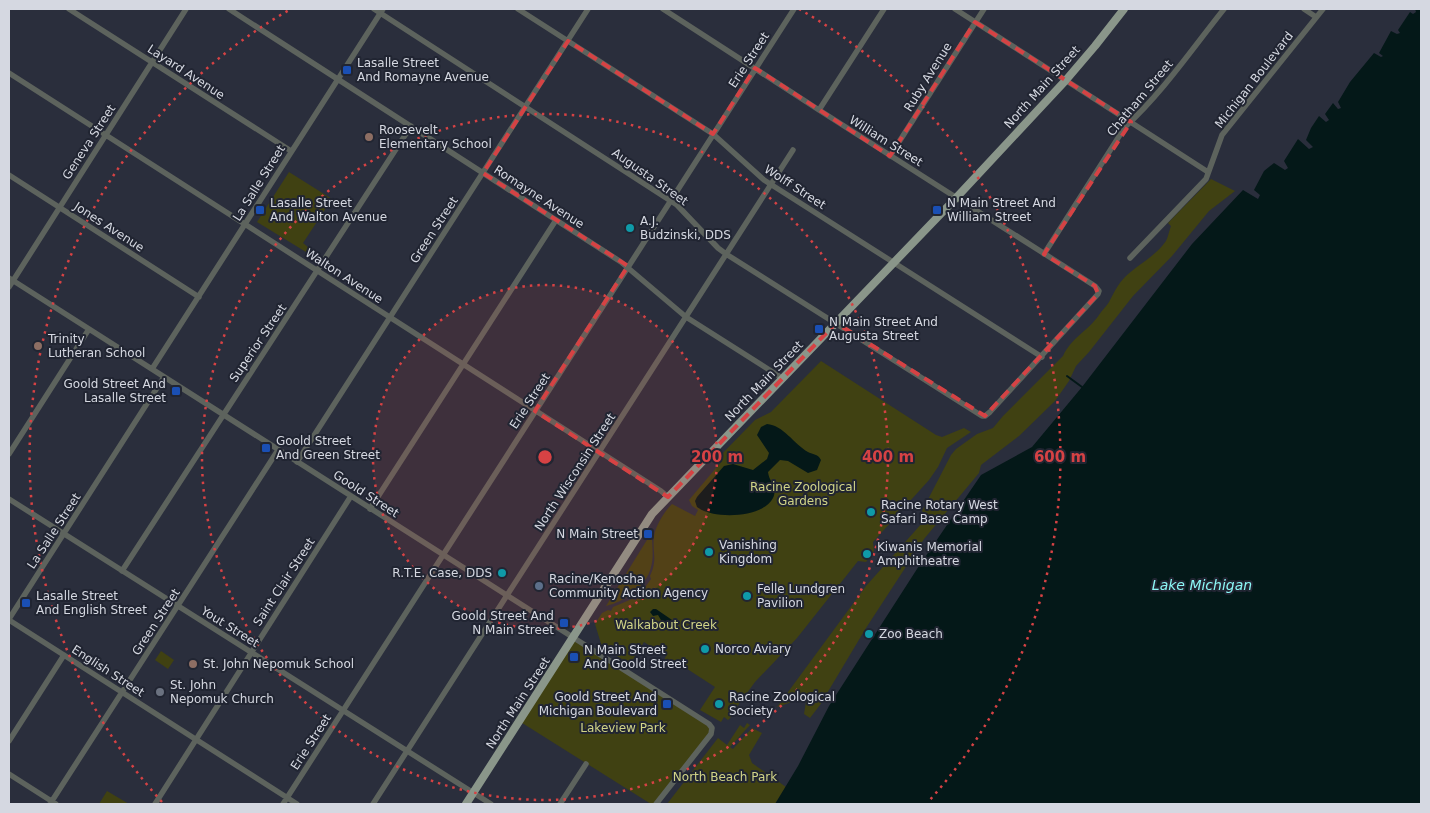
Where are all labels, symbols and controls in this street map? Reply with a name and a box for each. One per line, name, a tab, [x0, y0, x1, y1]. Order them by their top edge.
street label: Erie Street	[726, 29, 772, 90]
street label: Michigan Boulevard	[1212, 29, 1296, 131]
street label: Ruby Avenue	[901, 40, 955, 114]
street label: Layard Avenue	[145, 42, 227, 102]
street label: North Main Street	[1001, 43, 1083, 131]
place label: Lasalle Street And Romayne Avenue	[357, 56, 489, 84]
street label: Chatham Street	[1104, 57, 1176, 139]
marker: Lasalle Street And Romayne Avenue	[341, 64, 353, 76]
street label: Geneva Street	[60, 102, 119, 182]
street label: William Street	[847, 113, 926, 169]
place label: Roosevelt Elementary School	[379, 123, 492, 151]
marker: Roosevelt Elementary School	[363, 131, 375, 143]
street label: La Salle Street	[230, 142, 288, 224]
street label: Augusta Street	[609, 146, 691, 209]
street label: Wolff Street	[762, 162, 829, 212]
street label: Romayne Avenue	[491, 163, 587, 231]
street label: Green Street	[407, 194, 461, 266]
place label: Lasalle Street And Walton Avenue	[270, 196, 387, 224]
place label: N Main Street And William Street	[947, 196, 1056, 224]
street label: Jones Avenue	[71, 199, 147, 255]
marker: Lasalle Street And Walton Avenue	[254, 204, 266, 216]
marker: N Main Street And William Street	[931, 204, 943, 216]
place label: A.J. Budzinski, DDS	[640, 214, 731, 242]
marker: A.J. Budzinski, DDS	[624, 222, 636, 234]
street label: Walton Avenue	[303, 246, 385, 306]
street label: Superior Street	[227, 301, 289, 385]
place label: N Main Street And Augusta Street	[829, 315, 938, 343]
marker: N Main Street And Augusta Street	[813, 323, 825, 335]
place label: Trinity Lutheran School	[47, 332, 145, 360]
street label: North Main Street	[722, 338, 806, 424]
marker: Trinity Lutheran School	[32, 340, 44, 352]
street label: Erie Street	[507, 370, 553, 431]
place label: Goold Street And Lasalle Street	[64, 377, 166, 405]
marker: Goold Street And Lasalle Street	[170, 385, 182, 397]
street label: North Wisconsin Street	[532, 410, 618, 534]
place label: Goold Street And Green Street	[276, 434, 380, 462]
marker: Goold Street And Green Street	[260, 442, 272, 454]
centre of rings	[536, 448, 554, 466]
text: 200 m	[691, 448, 743, 466]
text: 400 m	[862, 448, 914, 466]
text: 600 m	[1034, 448, 1086, 466]
street label: Goold Street	[331, 468, 402, 521]
park label: Racine Zoological Gardens	[750, 480, 856, 508]
street label: La Salle Street	[24, 490, 84, 571]
place label: Racine Rotary West Safari Base Camp	[881, 498, 998, 526]
marker: Racine Rotary West Safari Base Camp	[865, 506, 877, 518]
place label: N Main Street	[556, 527, 638, 541]
marker: N Main Street	[642, 528, 654, 540]
street label: Saint Clair Street	[250, 535, 318, 629]
place label: Vanishing Kingdom	[719, 538, 777, 566]
place label: Kiwanis Memorial Amphitheatre	[877, 540, 982, 568]
marker: Vanishing Kingdom	[703, 546, 715, 558]
marker: Kiwanis Memorial Amphitheatre	[861, 548, 873, 560]
place label: R.T.E. Case, DDS	[392, 566, 492, 580]
marker: R.T.E. Case, DDS	[496, 567, 508, 579]
place label: Racine/Kenosha Community Action Agency	[549, 572, 708, 600]
water label: Lake Michigan	[1152, 577, 1252, 593]
marker: Racine/Kenosha Community Action Agency	[533, 580, 545, 592]
place label: Felle Lundgren Pavilion	[757, 582, 845, 610]
street label: Green Street	[129, 586, 183, 658]
place label: Lasalle Street And English Street	[36, 589, 147, 617]
marker: Felle Lundgren Pavilion	[741, 590, 753, 602]
marker: Lasalle Street And English Street	[20, 597, 32, 609]
street label: Yout Street	[198, 603, 262, 650]
place label: Goold Street And N Main Street	[452, 609, 554, 637]
marker: Goold Street And N Main Street	[558, 617, 570, 629]
park label: Walkabout Creek	[615, 618, 717, 632]
place label: Zoo Beach	[879, 627, 943, 641]
marker: Zoo Beach	[863, 628, 875, 640]
street label: English Street	[69, 642, 147, 700]
place label: Norco Aviary	[715, 642, 791, 656]
place label: N Main Street And Goold Street	[584, 643, 687, 671]
marker: Norco Aviary	[699, 643, 711, 655]
marker: N Main Street And Goold Street	[568, 651, 580, 663]
street label: North Main Street	[483, 654, 553, 751]
place label: St. John Nepomuk School	[203, 657, 354, 671]
marker: St. John Nepomuk School	[187, 658, 199, 670]
place label: St. John Nepomuk Church	[170, 678, 274, 706]
marker: St. John Nepomuk Church	[154, 686, 166, 698]
place label: Goold Street And Michigan Boulevard	[539, 690, 657, 718]
place label: Racine Zoological Society	[729, 690, 835, 718]
marker: Goold Street And Michigan Boulevard	[661, 698, 673, 710]
marker: Racine Zoological Society	[713, 698, 725, 710]
street label: Erie Street	[288, 711, 334, 772]
park label: Lakeview Park	[580, 721, 666, 735]
park label: North Beach Park	[673, 770, 777, 784]

